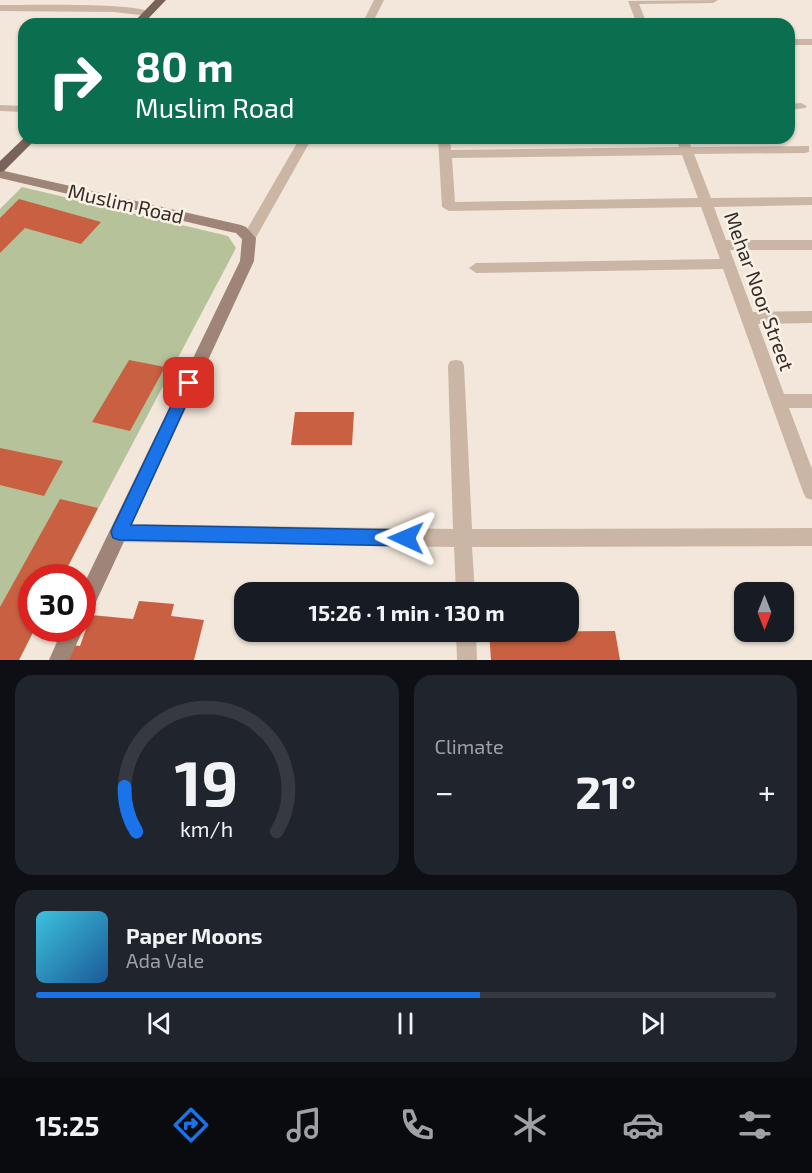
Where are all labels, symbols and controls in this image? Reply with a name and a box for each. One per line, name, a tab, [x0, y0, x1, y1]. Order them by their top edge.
text: 80 m	[135, 40, 234, 90]
icon: right	[36, 42, 114, 120]
text: Muslim Road	[135, 91, 294, 123]
street label: Muslim Road	[66, 178, 186, 228]
street label: Mehar Noor Street	[720, 208, 800, 374]
pin	[163, 357, 214, 408]
icon: arrive	[172, 366, 205, 399]
position arrow	[374, 506, 438, 570]
speed limit sign: 30	[18, 564, 96, 642]
north arrow	[734, 582, 794, 642]
map controls	[734, 582, 794, 642]
text: 15:26 · 1 min · 130 m	[308, 599, 505, 625]
text: Climate	[435, 734, 504, 758]
text: 19	[175, 744, 239, 819]
text: 21°	[575, 764, 636, 818]
text: −	[435, 771, 454, 811]
text: +	[758, 771, 776, 811]
text: km/h	[180, 816, 233, 841]
text: Paper Moons	[126, 922, 262, 948]
text: Ada Vale	[126, 948, 204, 972]
icon: previous	[143, 1007, 176, 1040]
icon: pause	[389, 1007, 422, 1040]
icon: next	[636, 1007, 669, 1040]
icon: directions	[170, 1104, 212, 1146]
icon: music	[283, 1104, 325, 1146]
icon: phone	[396, 1104, 438, 1146]
icon: climate	[509, 1104, 551, 1146]
icon: car	[622, 1104, 664, 1146]
icon: filters	[734, 1104, 776, 1146]
text: 15:25	[35, 1109, 100, 1141]

